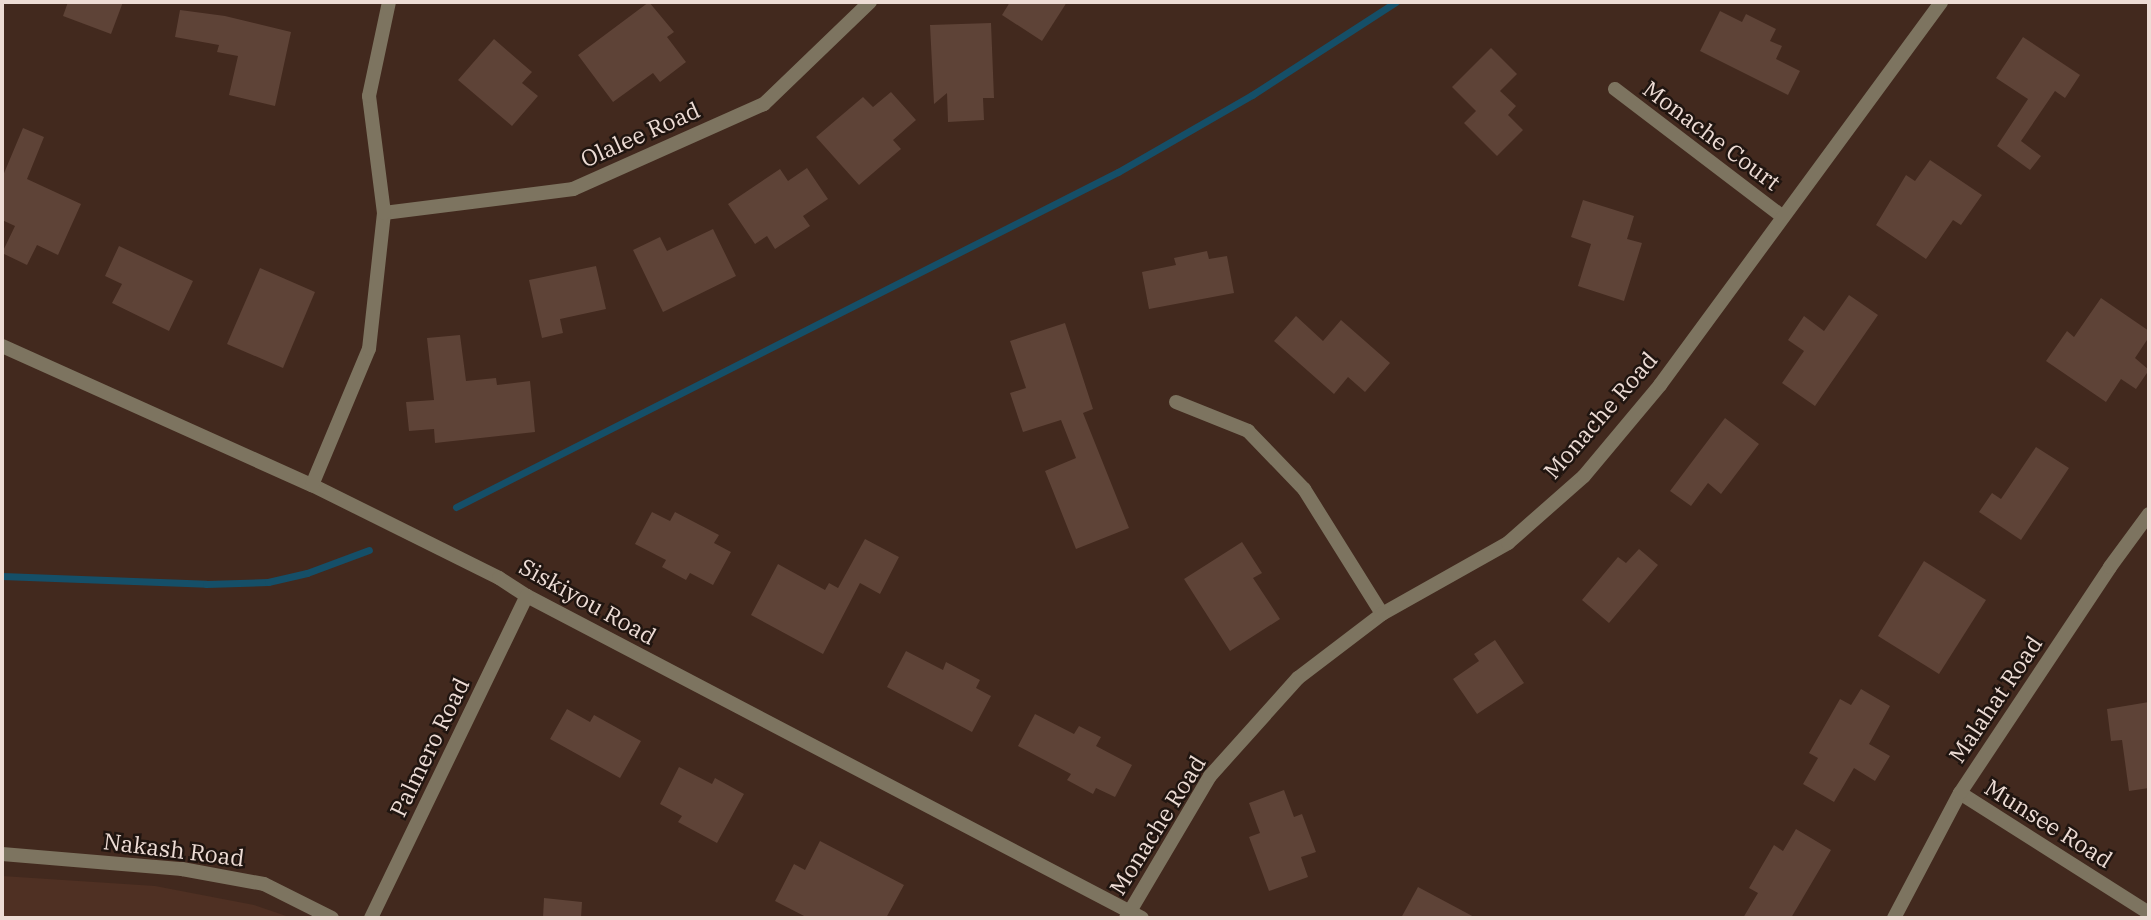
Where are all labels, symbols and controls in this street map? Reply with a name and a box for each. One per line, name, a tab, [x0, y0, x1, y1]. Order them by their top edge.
street label: Monache Court	[1638, 74, 1786, 196]
street label: Olalee Road	[576, 95, 704, 173]
street label: Monache Road	[1537, 346, 1663, 484]
street label: Siskiyou Road	[515, 552, 661, 650]
street label: Malahat Road	[1942, 630, 2048, 768]
street label: Palmero Road	[383, 673, 475, 821]
street label: Monache Road	[1103, 750, 1211, 900]
street label: Munsee Road	[1980, 773, 2118, 873]
street label: Nakash Road	[102, 827, 246, 871]

